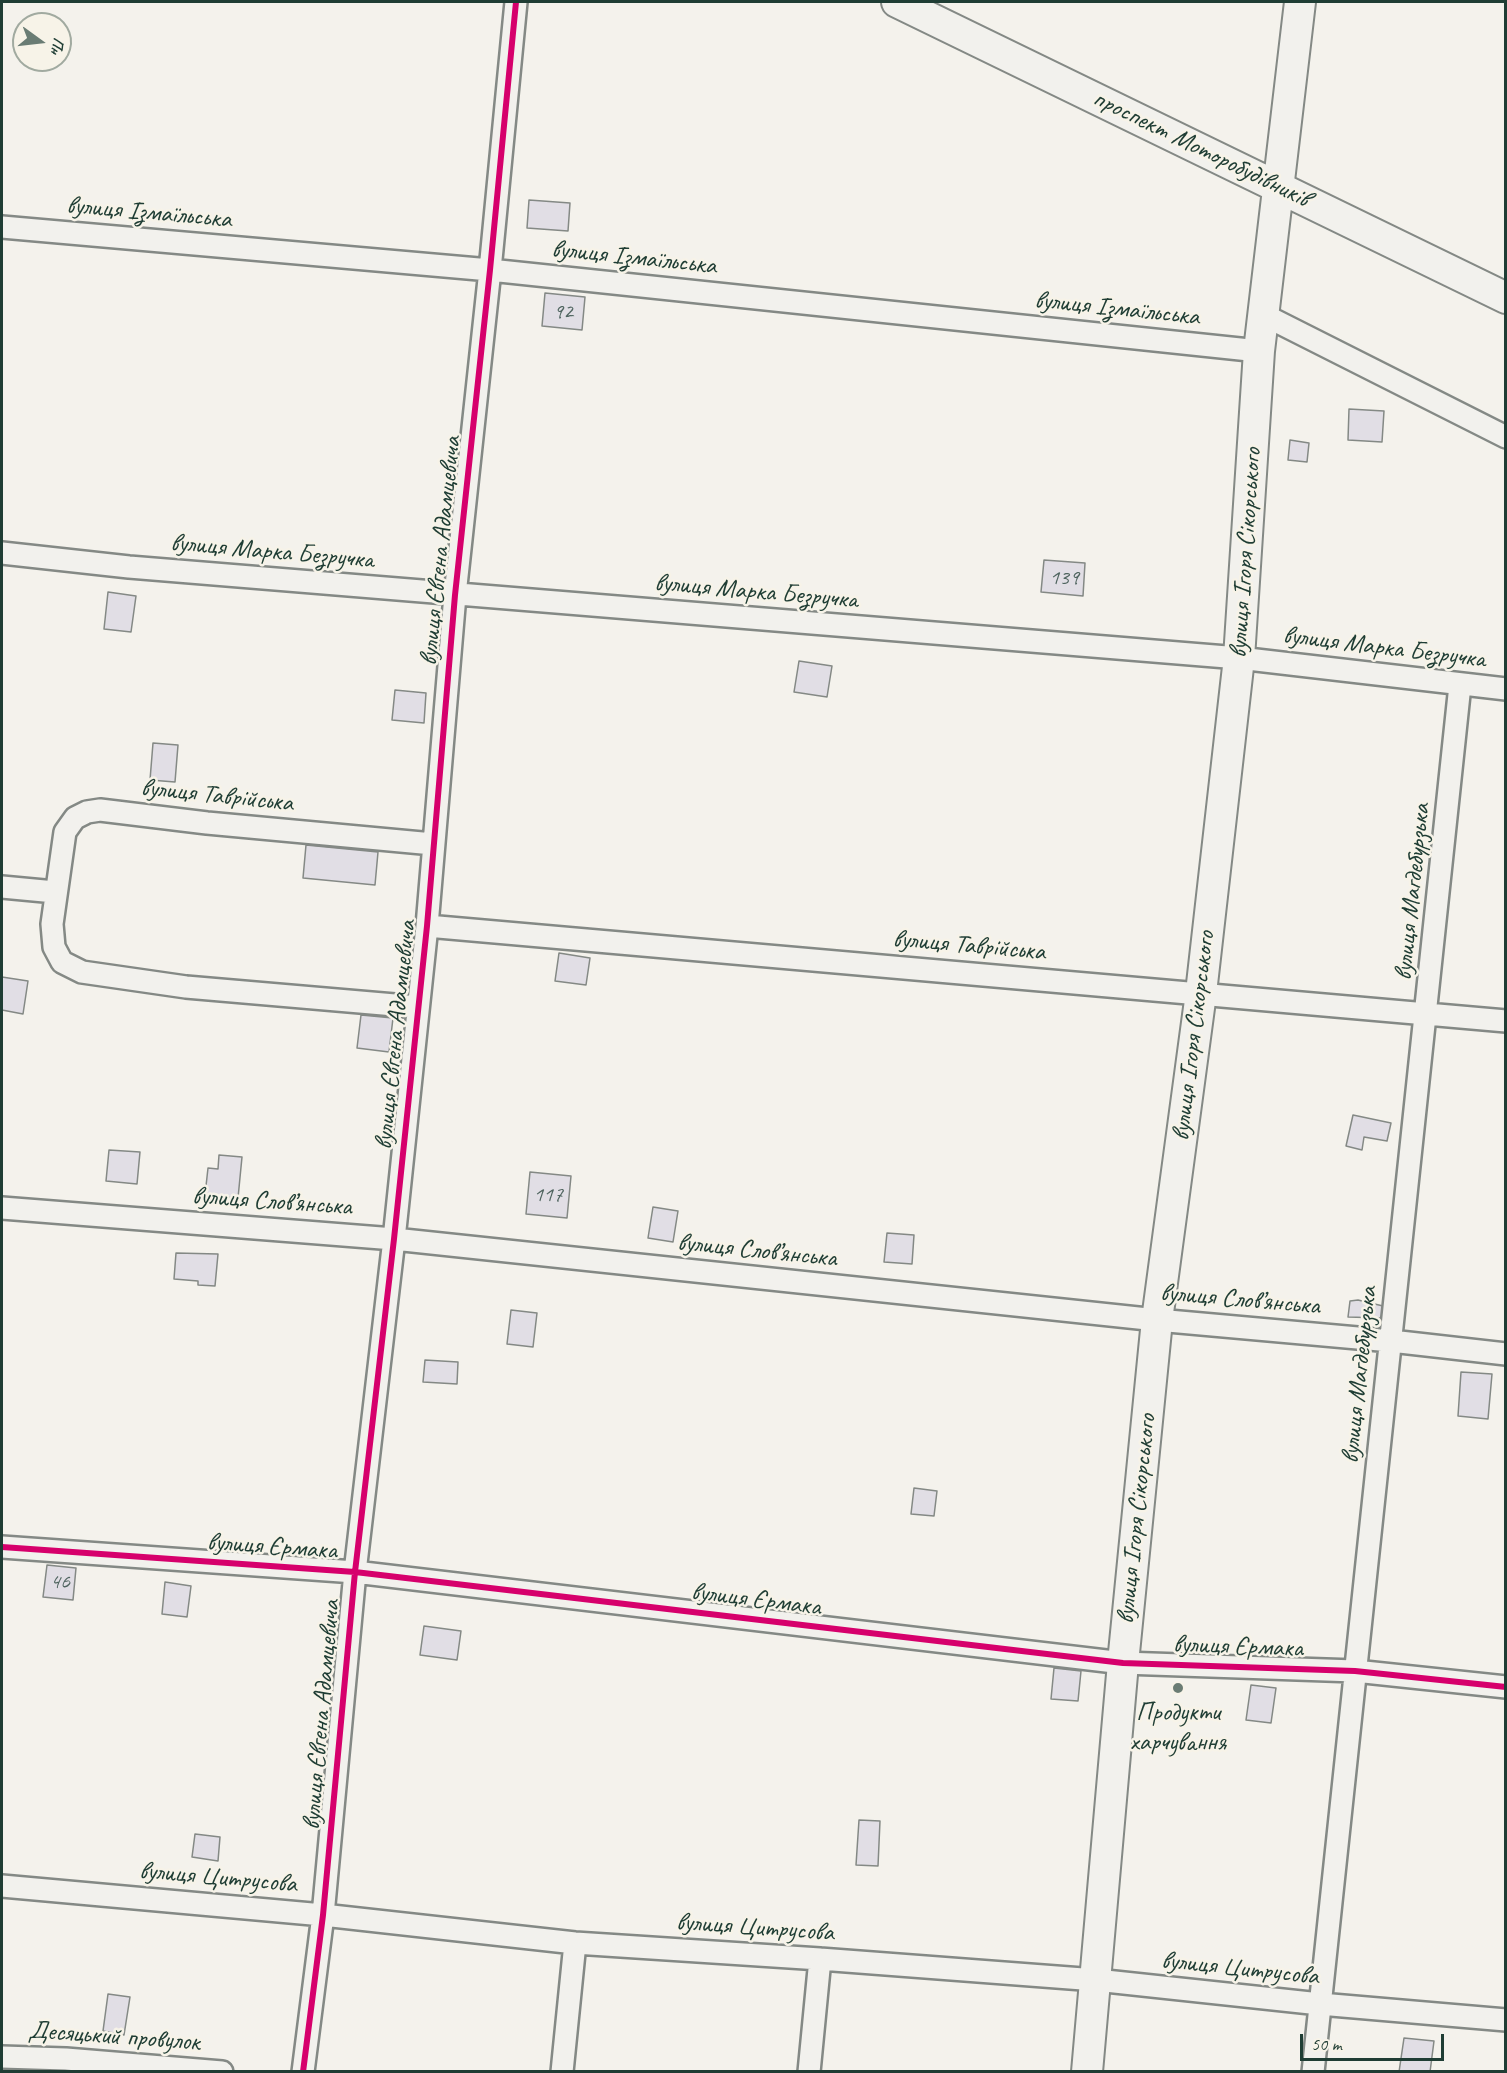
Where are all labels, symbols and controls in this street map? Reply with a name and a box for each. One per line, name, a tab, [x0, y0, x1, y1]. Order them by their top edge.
north arrow	[12, 12, 72, 72]
text: Пн	[46, 35, 69, 57]
street label: проспект Моторобудівників	[1088, 83, 1314, 215]
street label: вулиця Ізмаїльська	[65, 190, 233, 236]
street label: вулиця Ізмаїльська	[550, 234, 718, 282]
street label: вулиця Ізмаїльська	[1033, 285, 1201, 333]
house number: 92	[553, 299, 573, 325]
street label: вулиця Євгена Адамцевича	[413, 435, 469, 667]
street label: вулиця Ігоря Сікорського	[1223, 447, 1269, 659]
street label: вулиця Марка Безручка	[169, 528, 375, 576]
house number: 139	[1049, 565, 1079, 591]
street label: вулиця Марка Безручка	[653, 568, 859, 616]
street label: вулиця Марка Безручка	[1281, 620, 1487, 676]
street label: вулиця Таврійська	[139, 773, 295, 819]
street label: вулиця Магдебурзька	[1388, 802, 1438, 982]
street label: вулиця Євгена Адамцевича	[368, 919, 424, 1151]
street label: вулиця Таврійська	[892, 924, 1046, 968]
street label: вулиця Ігоря Сікорського	[1166, 930, 1222, 1142]
street label: вулиця Слов’янська	[191, 1181, 353, 1223]
house number: 117	[533, 1182, 563, 1208]
street label: вулиця Слов’янська	[676, 1227, 838, 1275]
street label: вулиця Слов’янська	[1159, 1277, 1321, 1323]
street label: вулиця Магдебурзька	[1335, 1285, 1385, 1465]
street label: вулиця Ігоря Сікорського	[1110, 1413, 1164, 1625]
street label: вулиця Єрмака	[206, 1527, 338, 1567]
house number: 46	[50, 1569, 70, 1595]
street label: вулиця Єрмака	[690, 1577, 822, 1623]
street label: вулиця Євгена Адамцевича	[296, 1599, 348, 1831]
street label: вулиця Єрмака	[1172, 1629, 1304, 1665]
marker: Продукти харчування	[1171, 1681, 1185, 1695]
place label: Продукти харчування	[1130, 1697, 1226, 1758]
street label: вулиця Цитрусова	[138, 1856, 298, 1900]
street label: вулиця Цитрусова	[675, 1907, 835, 1949]
street label: вулиця Цитрусова	[1160, 1945, 1320, 1993]
street label: Десяцький провулок	[27, 2015, 201, 2059]
scale bar	[1303, 2022, 1447, 2060]
text: 50 m	[1311, 2033, 1342, 2055]

